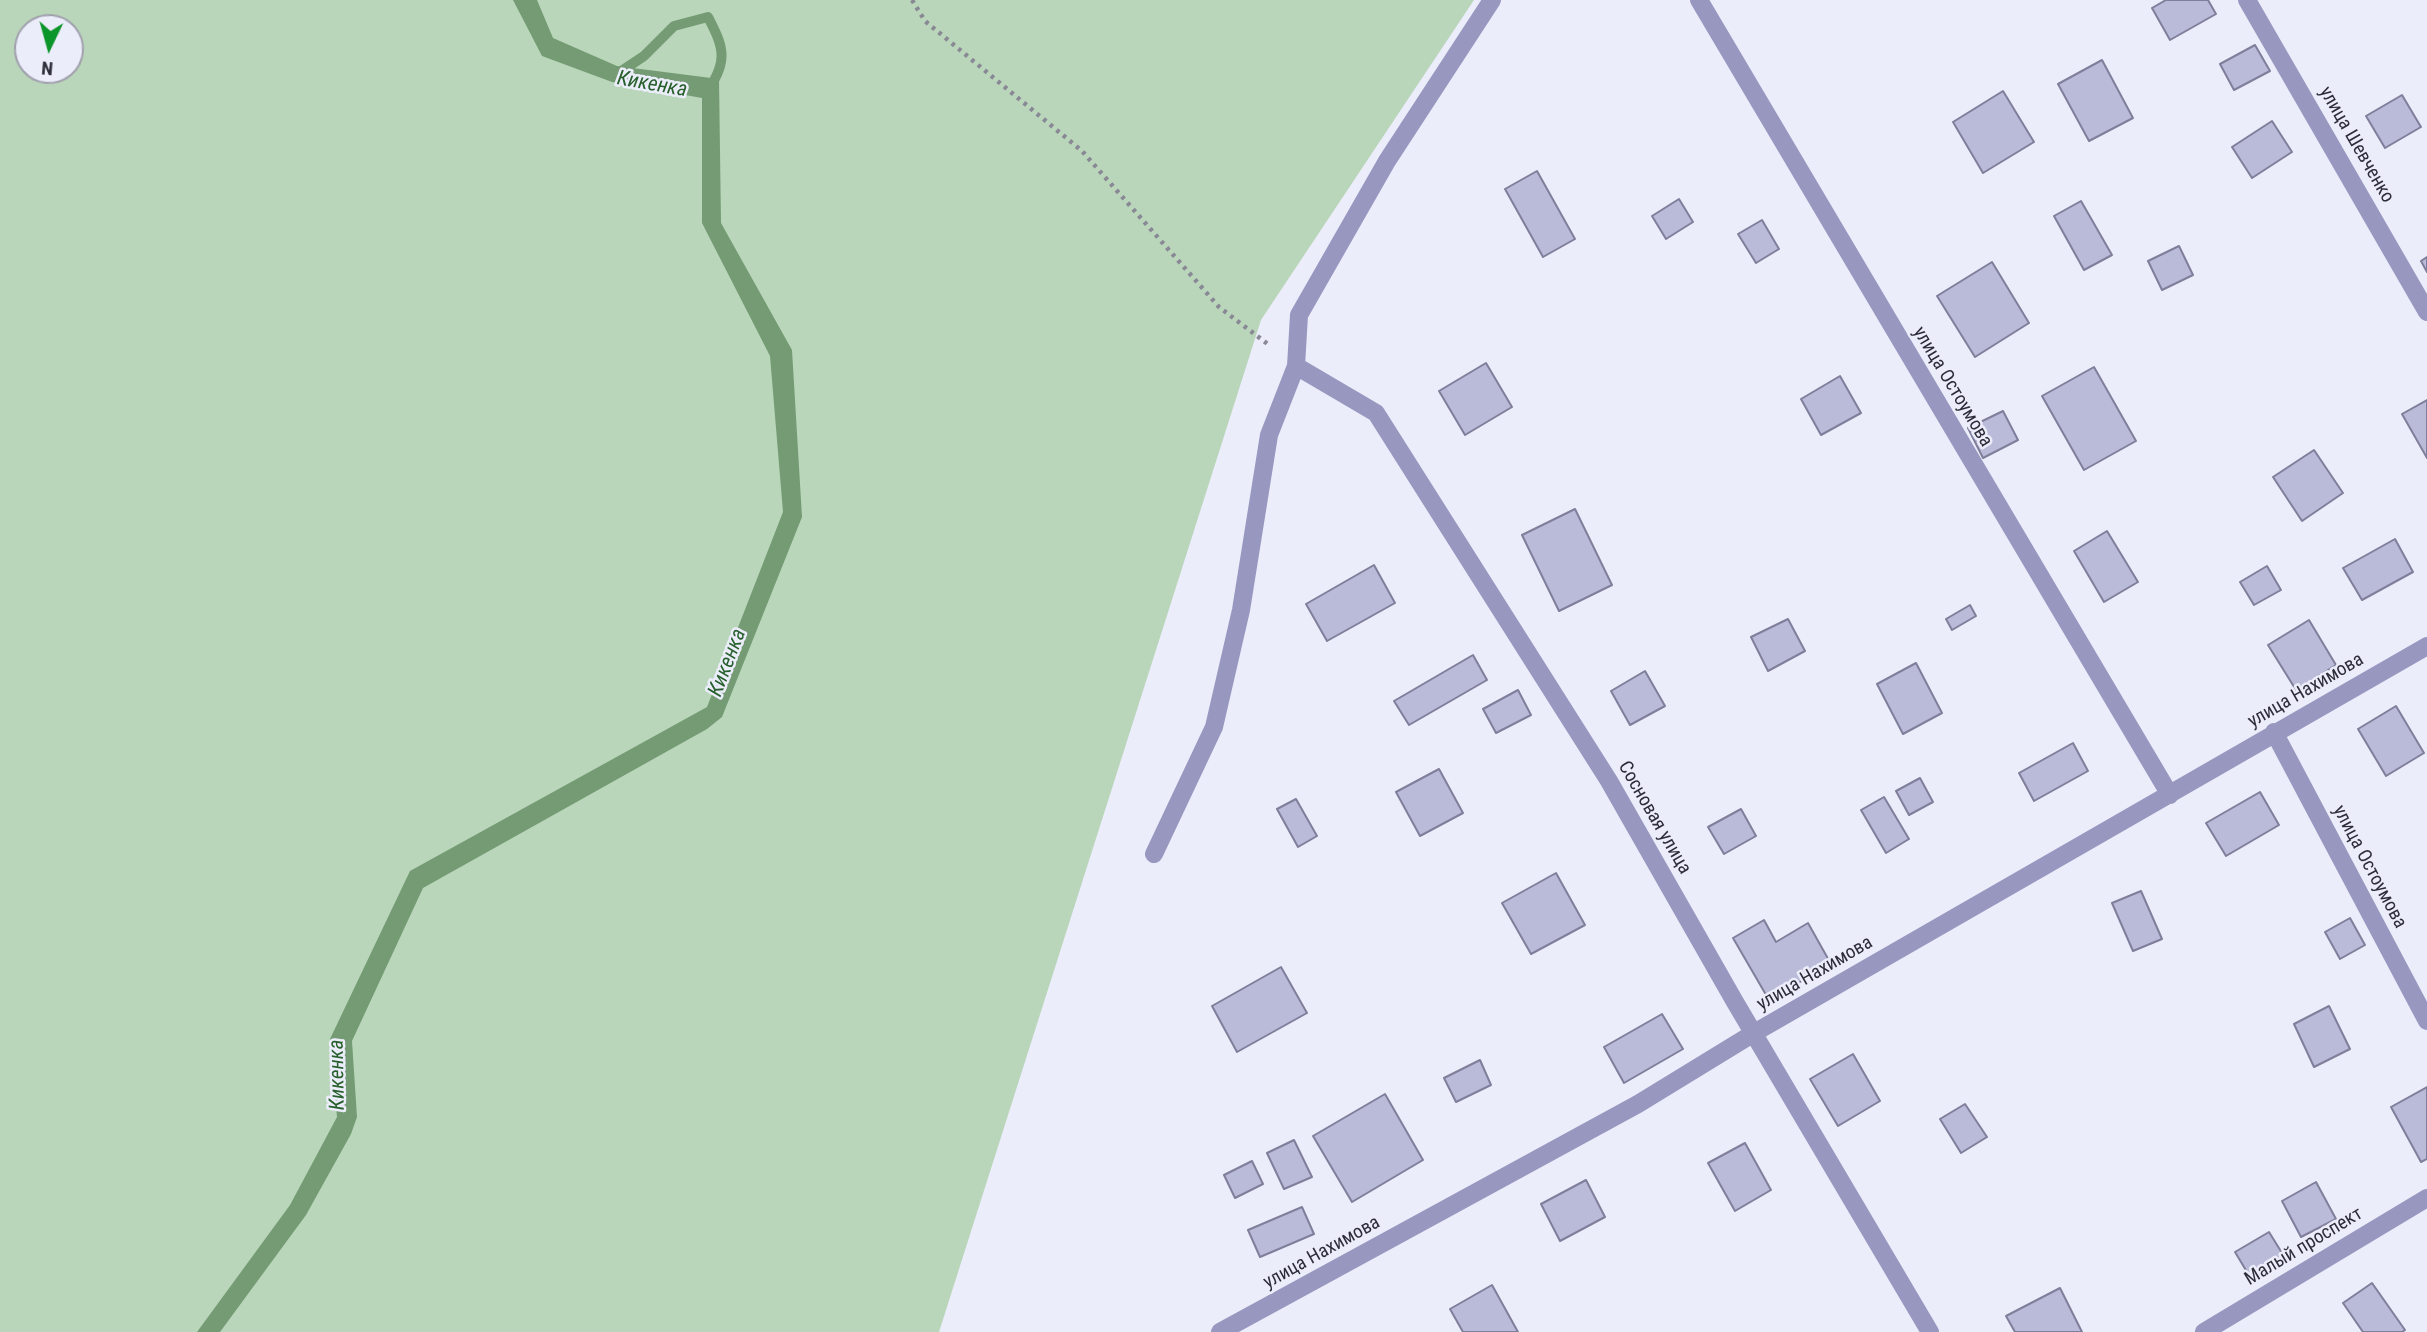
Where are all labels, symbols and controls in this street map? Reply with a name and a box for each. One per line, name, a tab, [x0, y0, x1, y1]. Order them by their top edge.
north arrow	[14, 14, 84, 84]
text: N	[41, 56, 54, 80]
water label: Кикенка	[615, 66, 689, 104]
street label: улица Шевченко	[2314, 83, 2398, 207]
street label: улица Остоумова	[1907, 323, 1997, 451]
water label: Кикенка	[704, 626, 752, 700]
street label: улица Нахимова	[2244, 649, 2368, 733]
street label: Сосновая улица	[1613, 758, 1695, 878]
street label: улица Остоумова	[2327, 802, 2411, 932]
street label: улица Нахимова	[1753, 932, 1877, 1016]
water label: Кикенка	[325, 1039, 351, 1111]
street label: Малый проспект	[2241, 1203, 2367, 1291]
street label: улица Нахимова	[1260, 1212, 1384, 1294]

